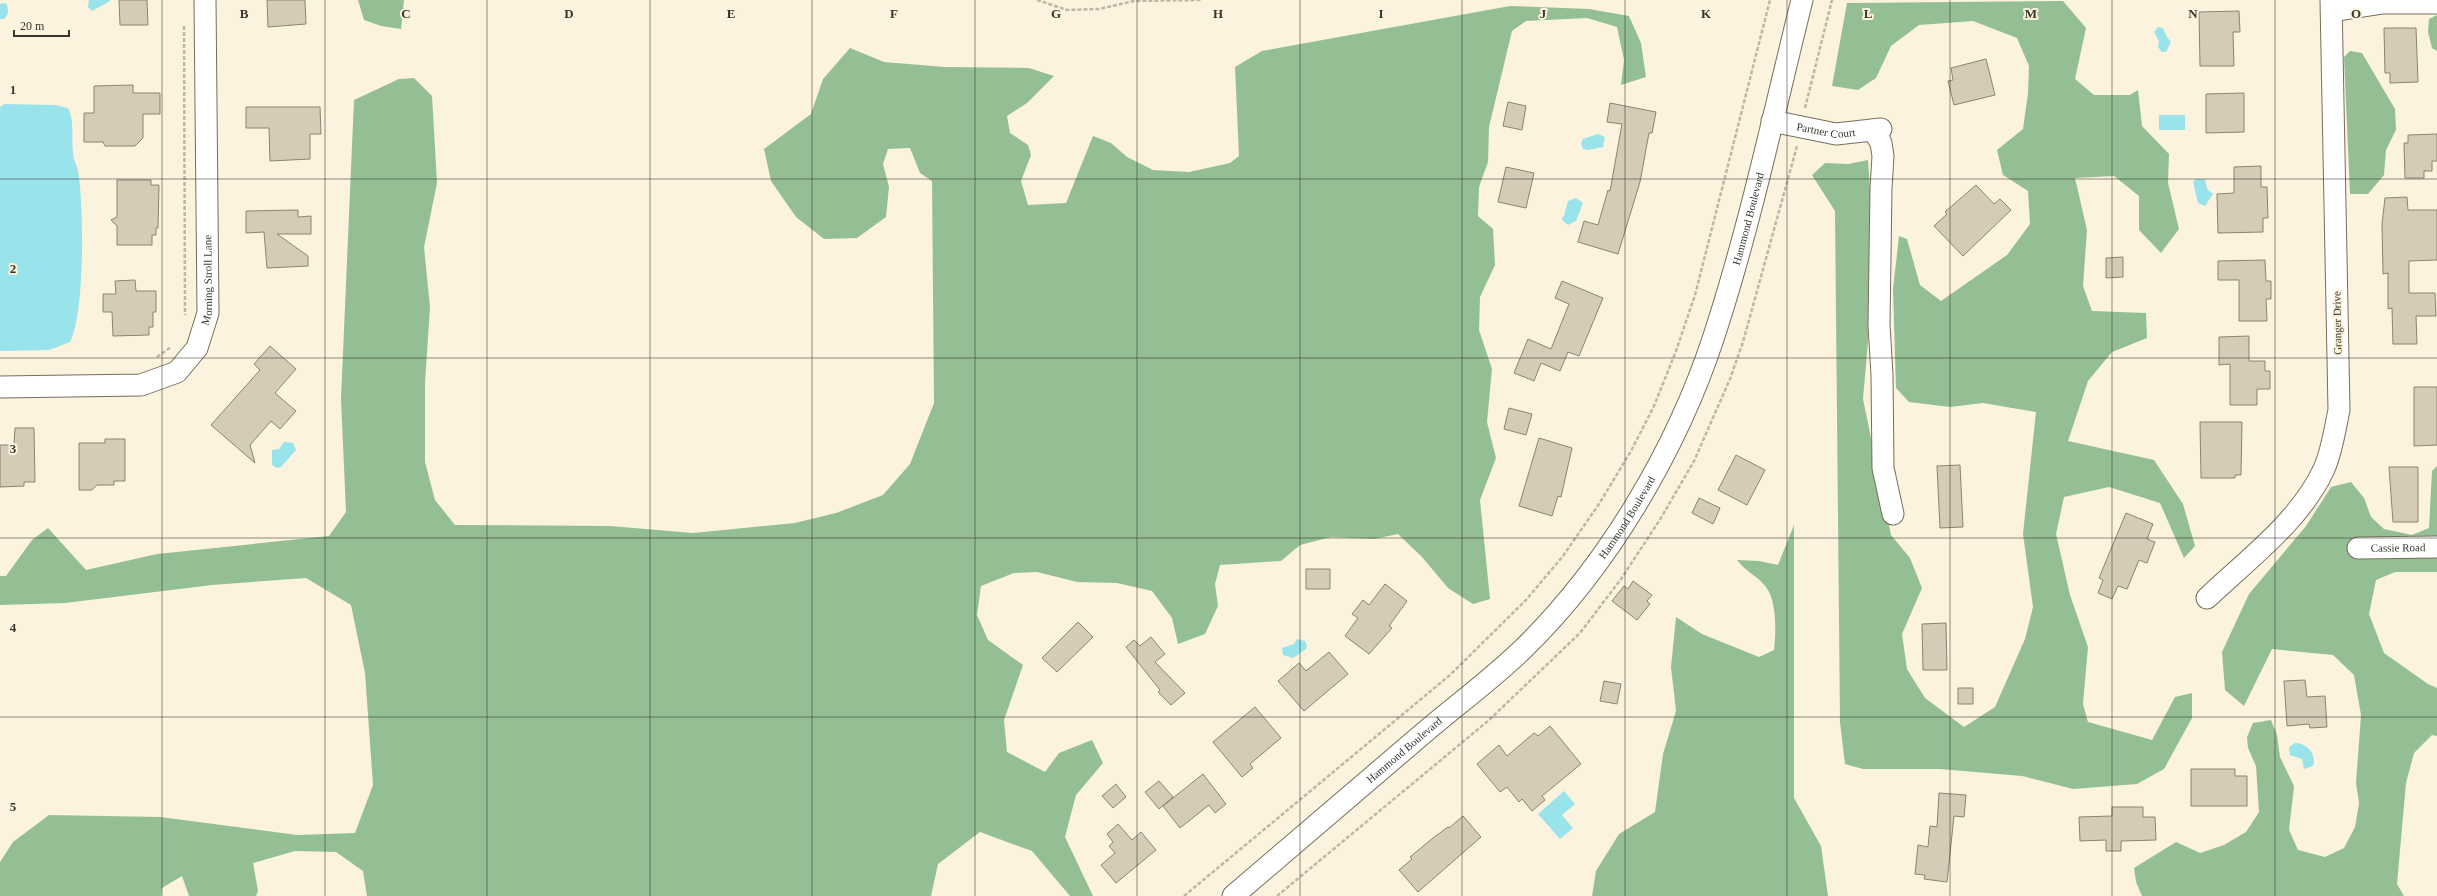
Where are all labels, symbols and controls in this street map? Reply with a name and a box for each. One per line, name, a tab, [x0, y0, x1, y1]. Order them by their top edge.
text: B	[240, 6, 249, 21]
text: C	[401, 6, 411, 21]
text: D	[564, 6, 574, 21]
text: E	[727, 6, 735, 21]
text: F	[890, 6, 898, 21]
text: G	[1051, 6, 1061, 21]
text: H	[1213, 6, 1223, 21]
text: I	[1378, 6, 1384, 21]
text: J	[1540, 6, 1547, 21]
text: K	[1701, 6, 1712, 21]
text: L	[1864, 6, 1873, 21]
text: M	[2025, 6, 2037, 21]
text: N	[2188, 6, 2198, 21]
text: O	[2351, 6, 2361, 21]
scale bar	[14, 12, 69, 38]
text: 20 m	[20, 19, 45, 33]
text: 1	[10, 82, 16, 97]
street label: Partner Court	[1795, 120, 1856, 140]
street label: Hammond Boulevard	[1730, 171, 1766, 266]
street label: Morning Stroll Lane	[199, 235, 214, 327]
text: 2	[10, 261, 16, 276]
street label: Granger Drive	[2330, 291, 2344, 355]
text: 3	[10, 441, 17, 456]
street label: Hammond Boulevard	[1596, 474, 1657, 561]
street label: Cassie Road	[2371, 541, 2426, 554]
text: 4	[10, 620, 17, 635]
street label: Hammond Boulevard	[1364, 714, 1444, 785]
text: 5	[10, 799, 17, 814]

